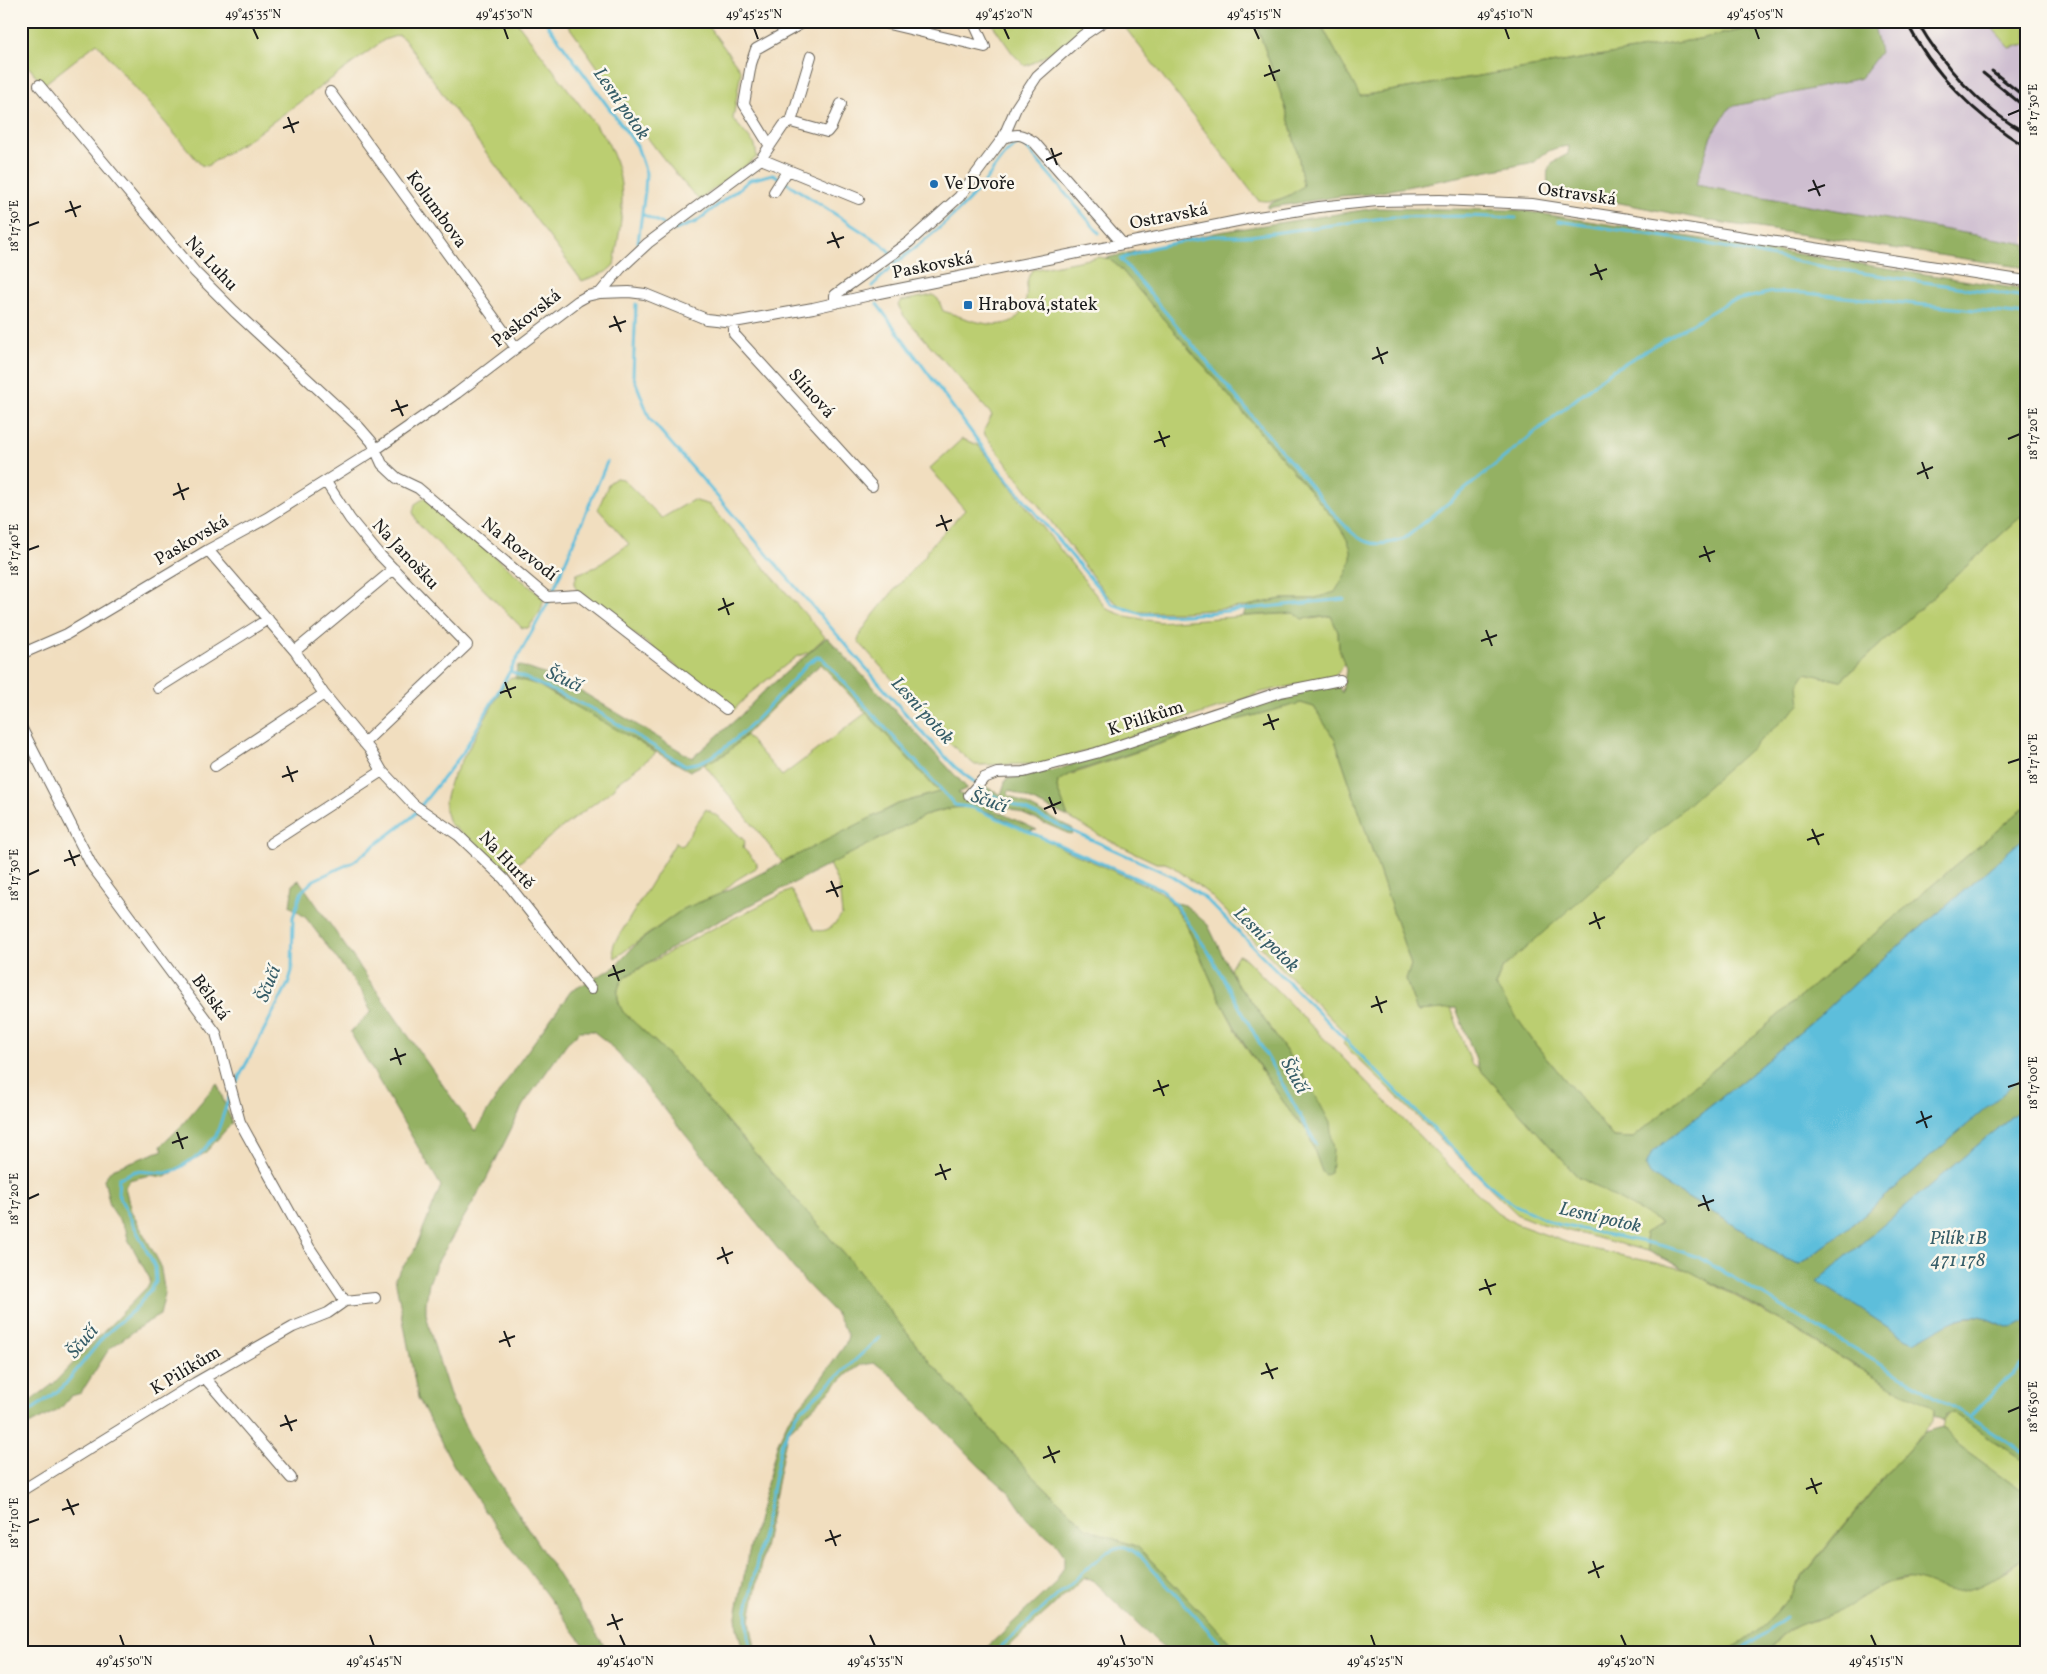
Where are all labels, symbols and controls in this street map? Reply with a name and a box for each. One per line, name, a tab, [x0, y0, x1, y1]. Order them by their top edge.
text: 49°45'35"N	[225, 7, 281, 23]
text: 49°45'30"N	[475, 7, 533, 23]
text: 49°45'25"N	[726, 7, 782, 23]
text: 49°45'20"N	[975, 7, 1033, 23]
text: 49°45'15"N	[1227, 7, 1281, 23]
text: 49°45'10"N	[1477, 7, 1533, 23]
text: 49°45'05"N	[1727, 7, 1784, 23]
water label: Lesní potok	[586, 62, 656, 146]
text: 18°17'30"E	[2026, 84, 2042, 136]
street label: Kolumbova	[399, 166, 473, 254]
place label: Ve Dvoře	[944, 172, 1015, 197]
street label: Ostravská	[1536, 177, 1618, 213]
marker: Ve Dvoře	[928, 178, 940, 190]
street label: Ostravská	[1128, 197, 1210, 237]
text: 18°17'50"E	[7, 200, 23, 252]
street label: Na Luhu	[179, 231, 243, 297]
street label: Paskovská	[890, 246, 976, 286]
street label: Paskovská	[487, 284, 567, 354]
place label: Hrabová,statek	[978, 293, 1098, 318]
marker: Hrabová,statek	[962, 299, 974, 311]
street label: Slínová	[782, 364, 840, 424]
text: 18°17'20"E	[2026, 408, 2042, 460]
street label: Paskovská	[150, 510, 234, 572]
street label: Na Rozvodí	[475, 512, 563, 588]
street label: Na Janošku	[366, 514, 444, 596]
text: 18°17'40"E	[7, 524, 23, 576]
water label: Ščučí	[542, 660, 588, 701]
water label: Lesní potok	[884, 671, 960, 751]
street label: K Pilíkům	[1105, 695, 1187, 743]
text: 18°17'10"E	[2026, 733, 2042, 785]
water label: Ščučí	[967, 784, 1013, 821]
street label: Na Hurtě	[472, 826, 540, 896]
text: 18°17'30"E	[7, 849, 23, 901]
water label: Lesní potok	[1227, 901, 1305, 979]
water label: Ščučí	[250, 960, 289, 1006]
street label: Bělská	[185, 970, 235, 1026]
water label: Ščučí	[1274, 1054, 1315, 1100]
text: 18°17'00"E	[2026, 1056, 2042, 1110]
text: 18°17'20"E	[7, 1173, 23, 1225]
water label: Lesní potok	[1556, 1196, 1644, 1240]
water label: Pilík 1B 471 178	[1929, 1226, 1987, 1274]
water label: Ščučí	[61, 1318, 106, 1364]
street label: K Pilíkům	[146, 1340, 226, 1402]
text: 18°16'50"E	[2026, 1381, 2042, 1433]
text: 18°17'10"E	[7, 1497, 23, 1549]
text: 49°45'50"N	[96, 1654, 152, 1670]
text: 49°45'45"N	[346, 1654, 402, 1670]
text: 49°45'40"N	[596, 1654, 654, 1670]
text: 49°45'35"N	[847, 1654, 903, 1670]
text: 49°45'30"N	[1096, 1654, 1154, 1670]
text: 49°45'25"N	[1347, 1654, 1403, 1670]
text: 49°45'20"N	[1597, 1654, 1655, 1670]
text: 49°45'15"N	[1849, 1654, 1903, 1670]

